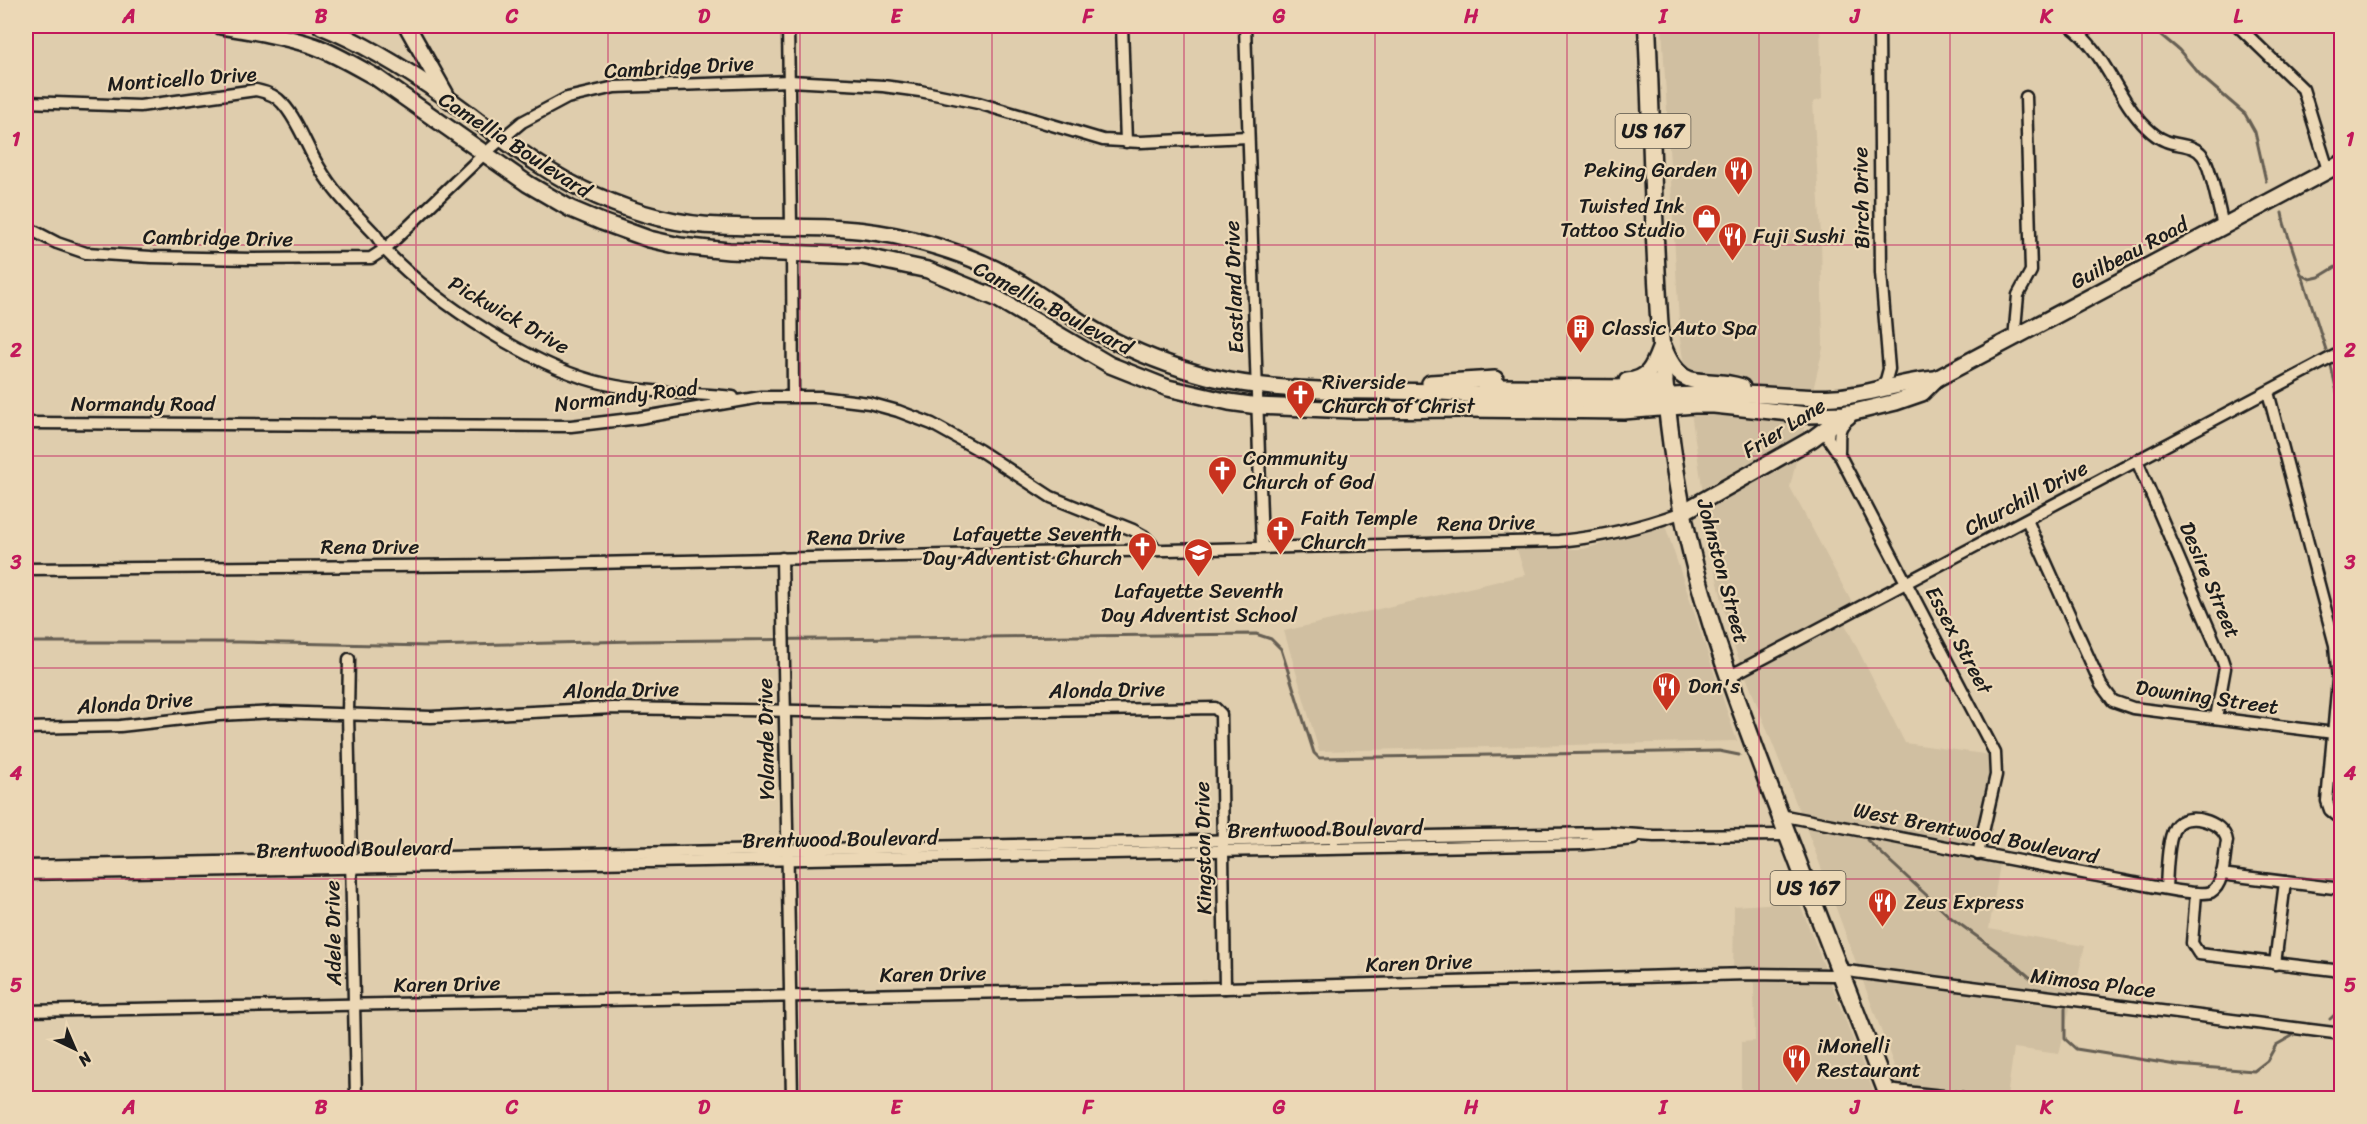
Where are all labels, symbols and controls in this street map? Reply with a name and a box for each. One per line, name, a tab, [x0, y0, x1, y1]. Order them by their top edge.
text: A	[121, 0, 136, 34]
text: B	[315, 0, 328, 34]
text: C	[505, 0, 519, 34]
text: D	[698, 0, 711, 34]
text: E	[890, 0, 903, 34]
text: F	[1082, 0, 1095, 34]
text: G	[1272, 0, 1286, 34]
text: H	[1463, 0, 1479, 34]
text: I	[1658, 0, 1669, 34]
text: J	[1849, 0, 1861, 34]
text: K	[2039, 0, 2054, 34]
text: L	[2233, 0, 2243, 34]
street label: Cambridge Drive	[603, 44, 755, 90]
street label: Monticello Drive	[106, 55, 258, 103]
street label: Camellia Boulevard	[431, 81, 601, 210]
road number: US 167	[1616, 114, 1690, 148]
text: 1	[12, 122, 21, 157]
text: 1	[2346, 122, 2355, 157]
street label: Birch Drive	[1841, 146, 1881, 249]
place label: Peking Garden	[1584, 151, 1717, 189]
restaurant icon: Peking Garden	[1722, 154, 1754, 196]
place label: Twisted Ink Tattoo Studio	[1560, 187, 1685, 249]
shop icon: Twisted Ink Tattoo Studio	[1690, 202, 1722, 244]
street label: Guilbeau Road	[2063, 205, 2197, 300]
place label: Fuji Sushi	[1753, 217, 1846, 255]
street label: Cambridge Drive	[143, 218, 294, 258]
street label: Eastland Drive	[1213, 220, 1255, 354]
restaurant icon: Fuji Sushi	[1716, 220, 1748, 262]
street label: Camellia Boulevard	[966, 250, 1141, 367]
street label: Pickwick Drive	[441, 265, 577, 365]
place label: Classic Auto Spa	[1602, 309, 1757, 347]
building icon: Classic Auto Spa	[1565, 312, 1597, 354]
text: 2	[9, 333, 22, 368]
text: 2	[2343, 333, 2356, 368]
place label: Riverside Church of Christ	[1322, 363, 1476, 425]
street label: Normandy Road	[552, 368, 702, 424]
church icon: Riverside Church of Christ	[1285, 378, 1317, 420]
street label: Normandy Road	[71, 385, 217, 423]
street label: Frier Lane	[1734, 387, 1834, 469]
place label: Community Church of God	[1243, 439, 1376, 501]
street label: Churchill Drive	[1957, 449, 2095, 547]
church icon: Community Church of God	[1206, 454, 1238, 496]
street label: Johnston Street	[1685, 493, 1761, 648]
place label: Faith Temple Church	[1301, 499, 1418, 561]
street label: Rena Drive	[1436, 503, 1536, 543]
church icon: Faith Temple Church	[1264, 514, 1296, 556]
place label: Lafayette Seventh Day Adventist Church	[922, 515, 1122, 577]
street label: Desire Street	[2168, 515, 2252, 645]
street label: Rena Drive	[806, 517, 906, 557]
street label: Rena Drive	[321, 528, 419, 566]
church icon: Lafayette Seventh Day Adventist Church	[1127, 530, 1159, 572]
school or university icon: Lafayette Seventh Day Adventist School	[1183, 536, 1215, 578]
text: 3	[10, 545, 22, 580]
text: 3	[2344, 545, 2356, 580]
place label: Lafayette Seventh Day Adventist School	[1101, 572, 1298, 634]
street label: Essex Street	[1914, 579, 2004, 703]
place label: Don's	[1688, 667, 1740, 705]
street label: Downing Street	[2133, 668, 2281, 726]
street label: Alonda Drive	[562, 670, 680, 710]
street label: Alonda Drive	[1048, 670, 1166, 710]
restaurant icon: Don's	[1651, 670, 1683, 712]
street label: Yolande Drive	[746, 677, 786, 800]
street label: Alonda Drive	[75, 680, 195, 726]
text: 4	[9, 756, 23, 791]
text: 4	[2343, 756, 2357, 791]
street label: Kingston Drive	[1183, 781, 1223, 915]
street label: West Brentwood Boulevard	[1850, 791, 2104, 876]
street label: Brentwood Boulevard	[1227, 808, 1425, 850]
street label: Brentwood Boulevard	[742, 818, 940, 860]
street label: Brentwood Boulevard	[256, 828, 454, 870]
road number: US 167	[1770, 871, 1846, 905]
street label: Adele Drive	[313, 880, 353, 987]
place label: Zeus Express	[1904, 883, 2024, 921]
restaurant icon: Zeus Express	[1867, 886, 1899, 928]
street label: Karen Drive	[1365, 942, 1473, 984]
street label: Karen Drive	[879, 954, 987, 994]
street label: Mimosa Place	[2028, 956, 2158, 1010]
street label: Karen Drive	[393, 964, 501, 1004]
text: 5	[10, 968, 22, 1003]
text: 5	[2344, 968, 2356, 1003]
north arrow	[45, 1019, 105, 1079]
place label: iMonelli Restaurant	[1817, 1027, 1921, 1089]
restaurant icon: iMonelli Restaurant	[1780, 1042, 1812, 1084]
text: N	[70, 1044, 100, 1074]
text: A	[121, 1090, 136, 1124]
text: B	[315, 1090, 328, 1124]
text: C	[505, 1090, 519, 1124]
text: D	[698, 1090, 711, 1124]
text: E	[890, 1090, 903, 1124]
text: F	[1082, 1090, 1095, 1124]
text: G	[1272, 1090, 1286, 1124]
text: H	[1463, 1090, 1479, 1124]
text: I	[1658, 1090, 1669, 1124]
text: J	[1849, 1090, 1861, 1124]
text: K	[2039, 1090, 2054, 1124]
text: L	[2233, 1090, 2243, 1124]

